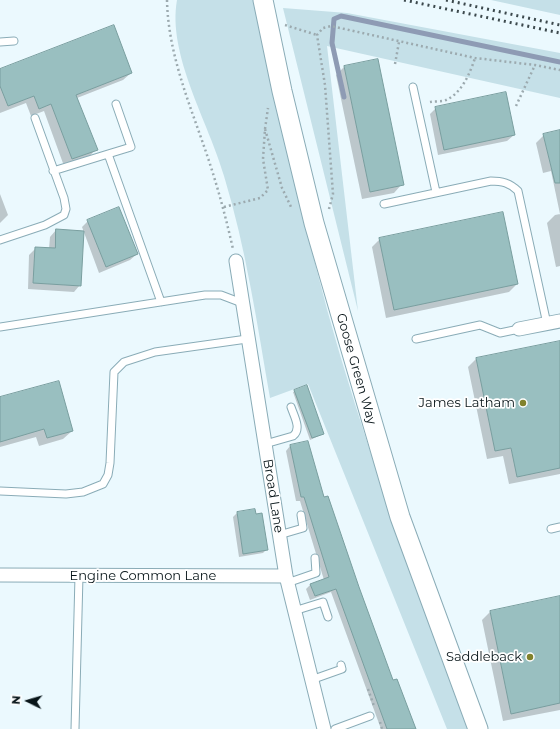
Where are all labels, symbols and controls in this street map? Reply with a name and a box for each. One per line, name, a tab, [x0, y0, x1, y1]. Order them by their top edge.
street label: Goose Green Way	[333, 312, 379, 426]
place label: James Latham	[419, 395, 515, 411]
marker: James Latham	[518, 398, 528, 408]
street label: Broad Lane	[259, 458, 287, 534]
street label: Engine Common Lane	[70, 568, 216, 584]
place label: Saddleback	[446, 649, 522, 665]
marker: Saddleback	[525, 652, 535, 662]
north arrow	[8, 681, 48, 721]
text: N	[9, 695, 23, 705]

